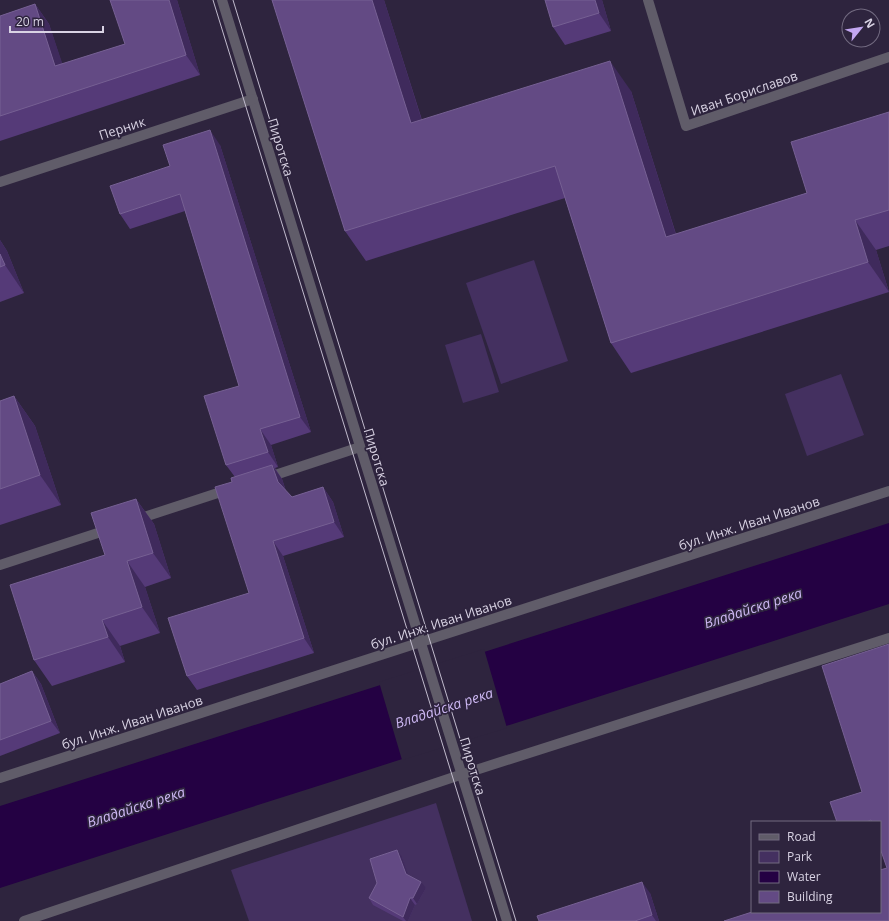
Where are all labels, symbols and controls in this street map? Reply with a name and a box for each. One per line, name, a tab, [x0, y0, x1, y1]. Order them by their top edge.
scale bar	[10, 8, 103, 34]
north arrow	[841, 8, 881, 48]
text: 20 m	[16, 13, 44, 30]
text: N	[861, 15, 879, 30]
street label: Иван Бориславов	[688, 66, 800, 120]
street label: Перник	[96, 112, 148, 144]
street label: Пиротска	[264, 116, 298, 178]
street label: Пиротска	[360, 426, 394, 488]
street label: бул. Инж. Иван Иванов	[676, 492, 822, 554]
water label: Владайска река	[701, 583, 804, 632]
street label: бул. Инж. Иван Иванов	[368, 591, 514, 653]
water label: Владайска река	[392, 683, 495, 732]
street label: бул. Инж. Иван Иванов	[59, 691, 205, 753]
street label: Пиротска	[456, 735, 490, 797]
water label: Владайска река	[84, 782, 187, 831]
legend	[751, 821, 881, 913]
text: Road	[787, 828, 816, 845]
text: Park	[787, 848, 813, 865]
text: Water	[787, 868, 821, 885]
text: Building	[787, 888, 833, 905]

